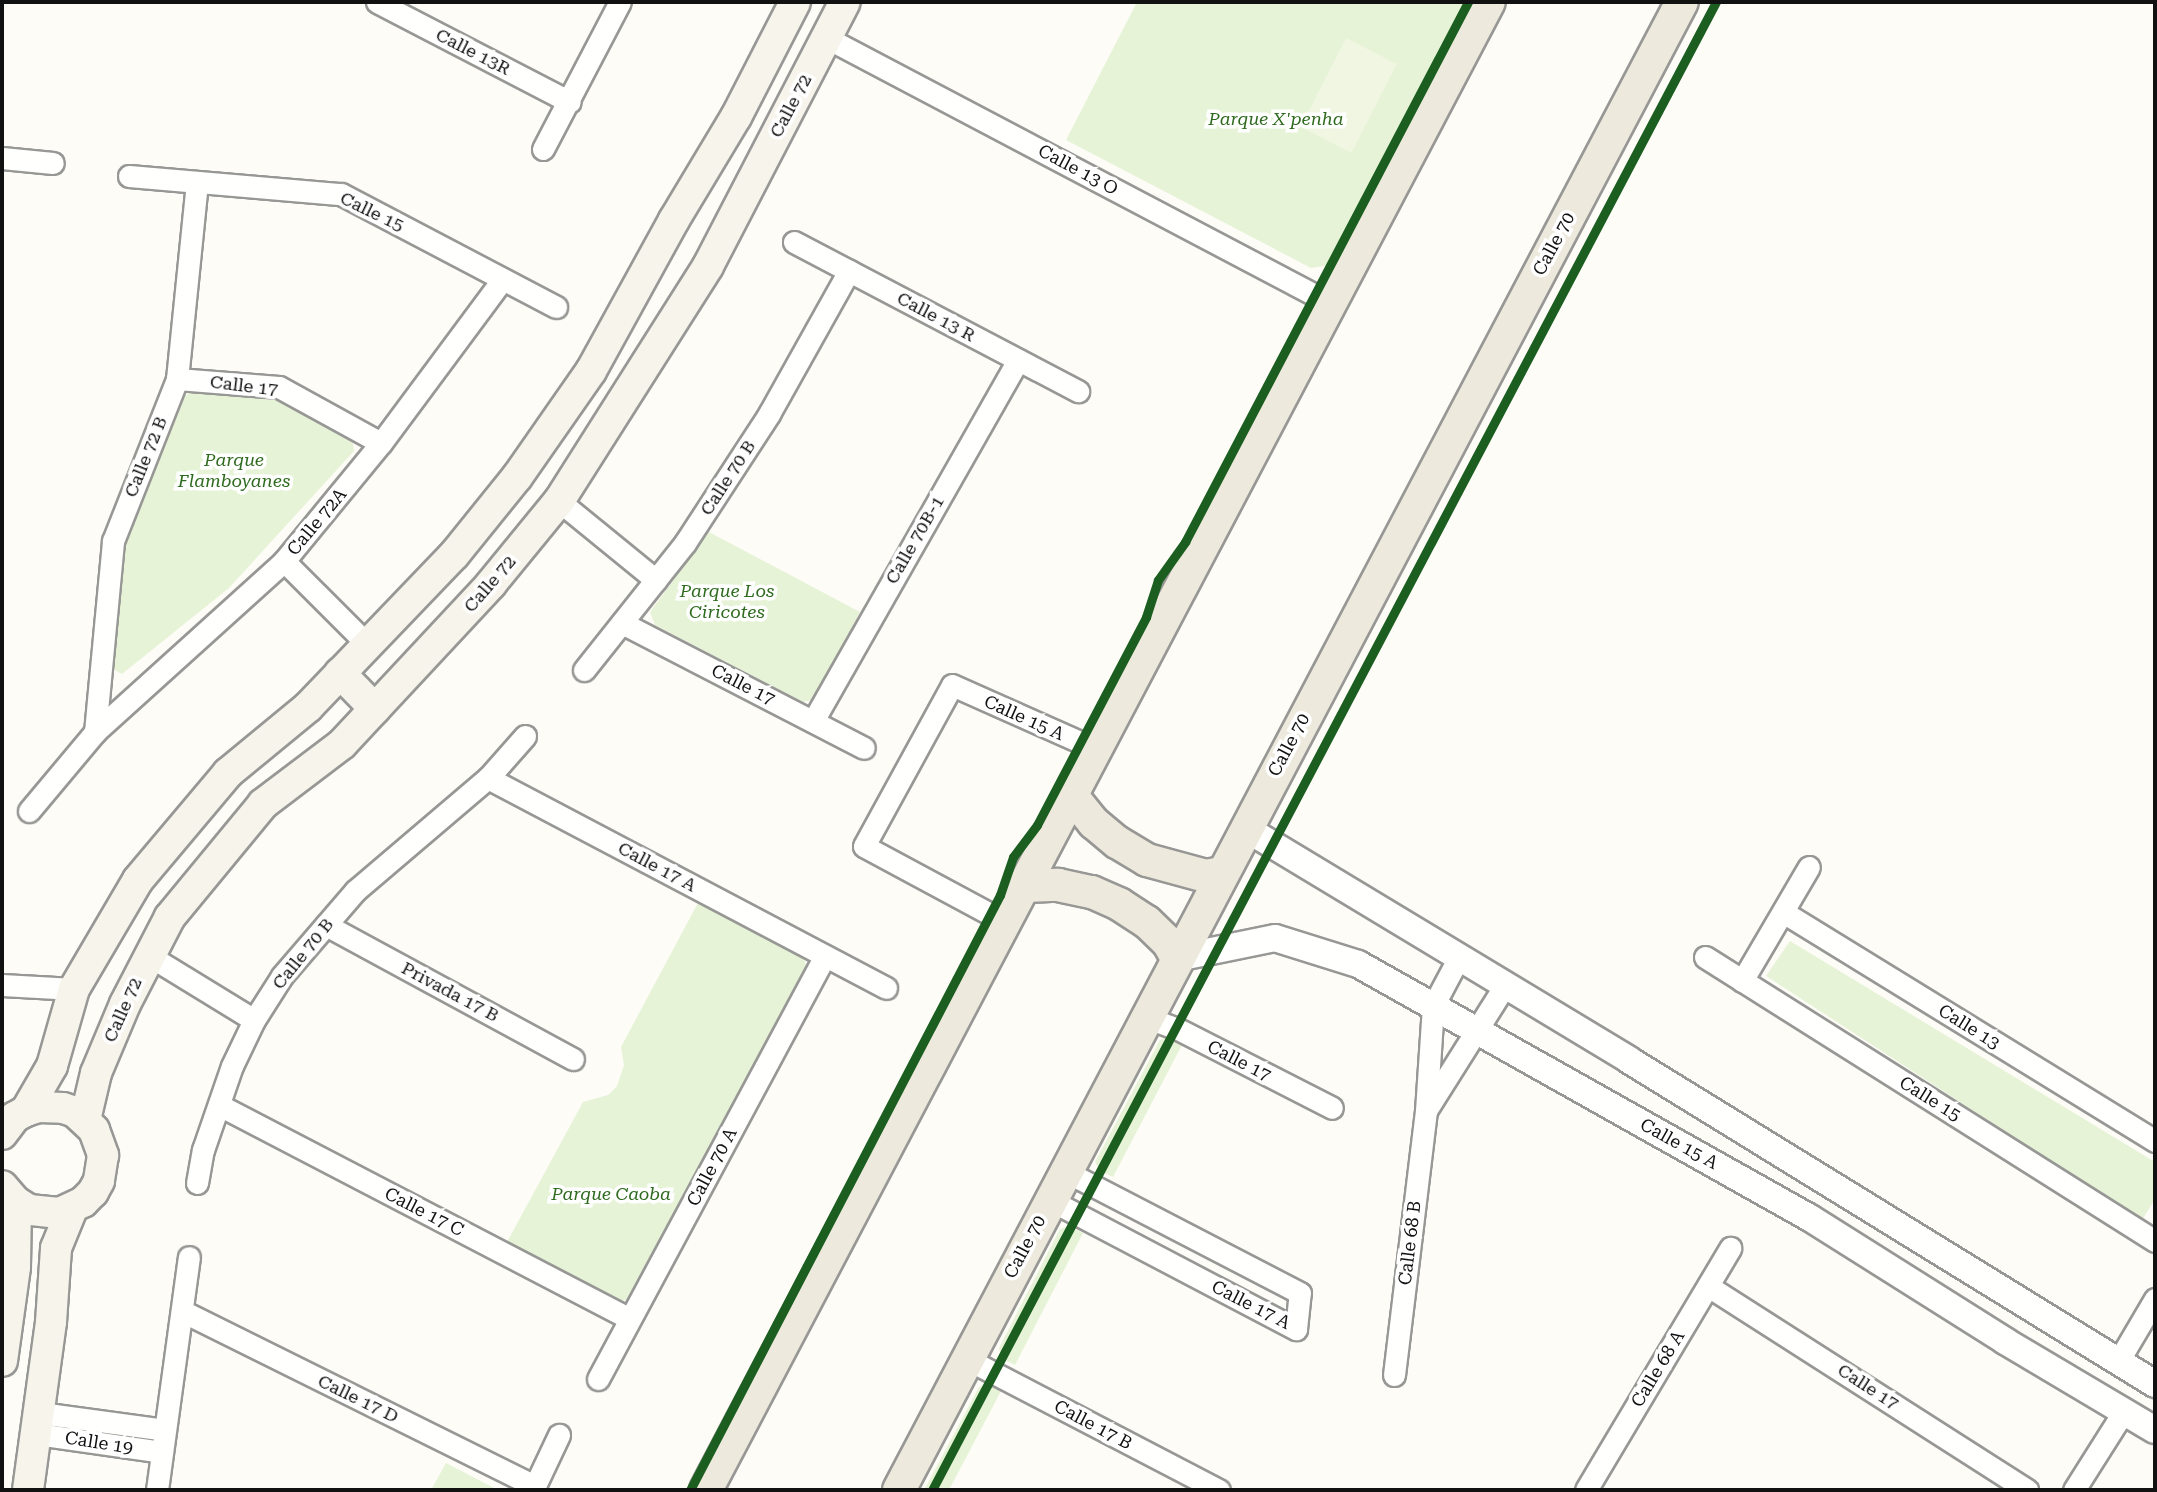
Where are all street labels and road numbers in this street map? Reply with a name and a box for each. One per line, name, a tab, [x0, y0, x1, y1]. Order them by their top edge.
street label: Calle 13R	[432, 24, 514, 80]
street label: Calle 72	[765, 71, 817, 141]
street label: Calle 13 O	[1034, 140, 1122, 200]
street label: Calle 15	[337, 187, 407, 237]
street label: Calle 70	[1528, 209, 1580, 279]
street label: Calle 13 R	[893, 287, 979, 347]
street label: Calle 17	[209, 371, 279, 401]
street label: Calle 72 B	[120, 414, 172, 500]
street label: Calle 70 B	[696, 436, 760, 520]
street label: Calle 72A	[283, 484, 351, 560]
street label: Calle 70B-1	[881, 492, 949, 588]
street label: Calle 72	[459, 551, 521, 617]
street label: Calle 17	[708, 660, 778, 710]
street label: Calle 15 A	[981, 691, 1067, 745]
street label: Calle 70	[1263, 710, 1315, 780]
street label: Calle 17 A	[614, 837, 700, 897]
street label: Calle 70 B	[268, 914, 338, 994]
street label: Privada 17 B	[398, 957, 502, 1027]
street label: Calle 72	[99, 974, 147, 1046]
street label: Calle 13	[1934, 1000, 2004, 1054]
street label: Calle 17	[1204, 1036, 1274, 1086]
street label: Calle 15	[1895, 1072, 1965, 1126]
street label: Calle 15 A	[1636, 1114, 1722, 1174]
street label: Calle 70 A	[682, 1124, 742, 1210]
street label: Calle 17 C	[381, 1183, 467, 1241]
street label: Calle 68 B	[1394, 1200, 1426, 1286]
street label: Calle 70	[999, 1212, 1051, 1282]
street label: Calle 17 A	[1208, 1276, 1294, 1334]
street label: Calle 68 A	[1627, 1327, 1689, 1411]
street label: Calle 17	[1833, 1359, 1903, 1415]
street label: Calle 17 D	[314, 1370, 402, 1428]
street label: Calle 17 B	[1050, 1396, 1136, 1454]
street label: Calle 19	[64, 1427, 134, 1459]

